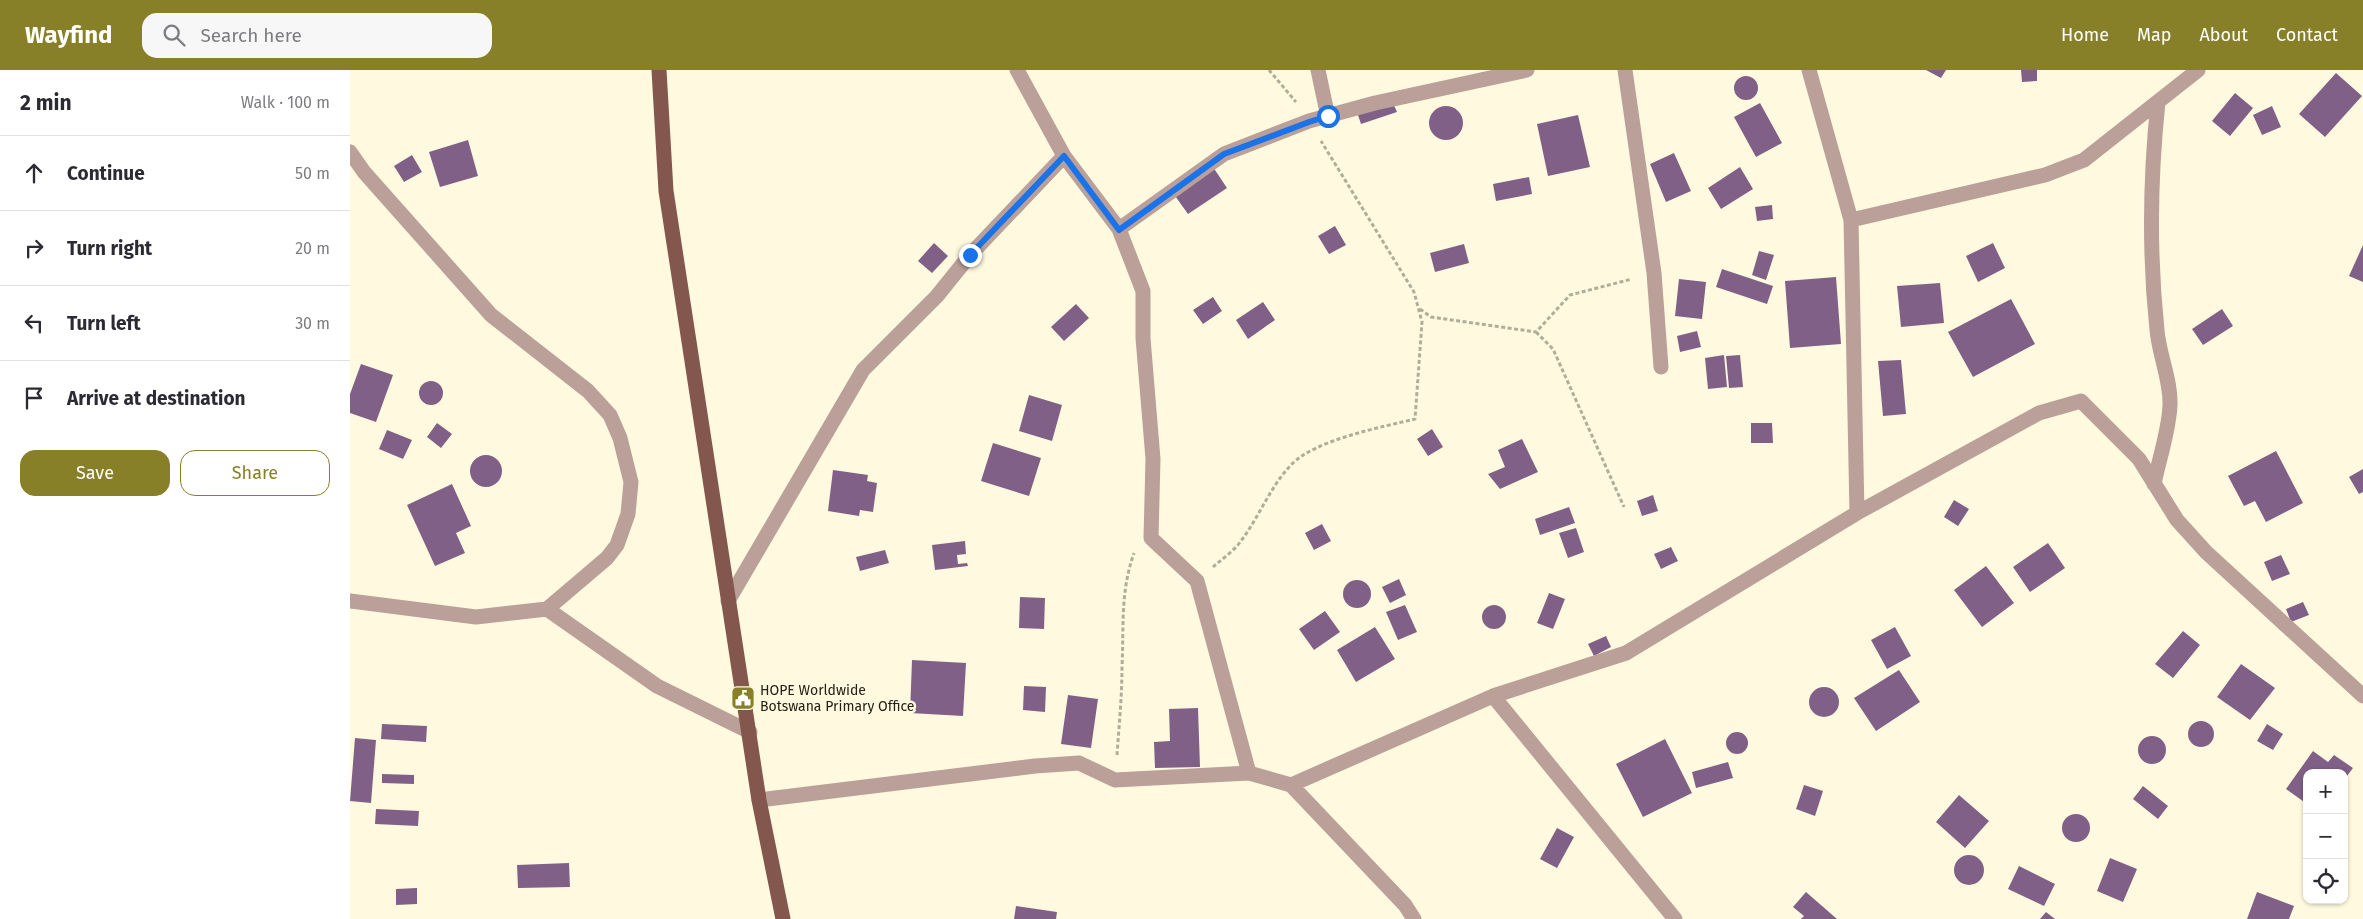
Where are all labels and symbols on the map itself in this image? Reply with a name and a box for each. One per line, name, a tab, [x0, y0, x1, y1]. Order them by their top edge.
route start	[1317, 105, 1340, 128]
route end	[959, 244, 982, 267]
place label: HOPE Worldwide Botswana Primary Office	[760, 682, 915, 715]
public building icon: HOPE Worldwide Botswana Primary Office	[730, 685, 756, 711]

